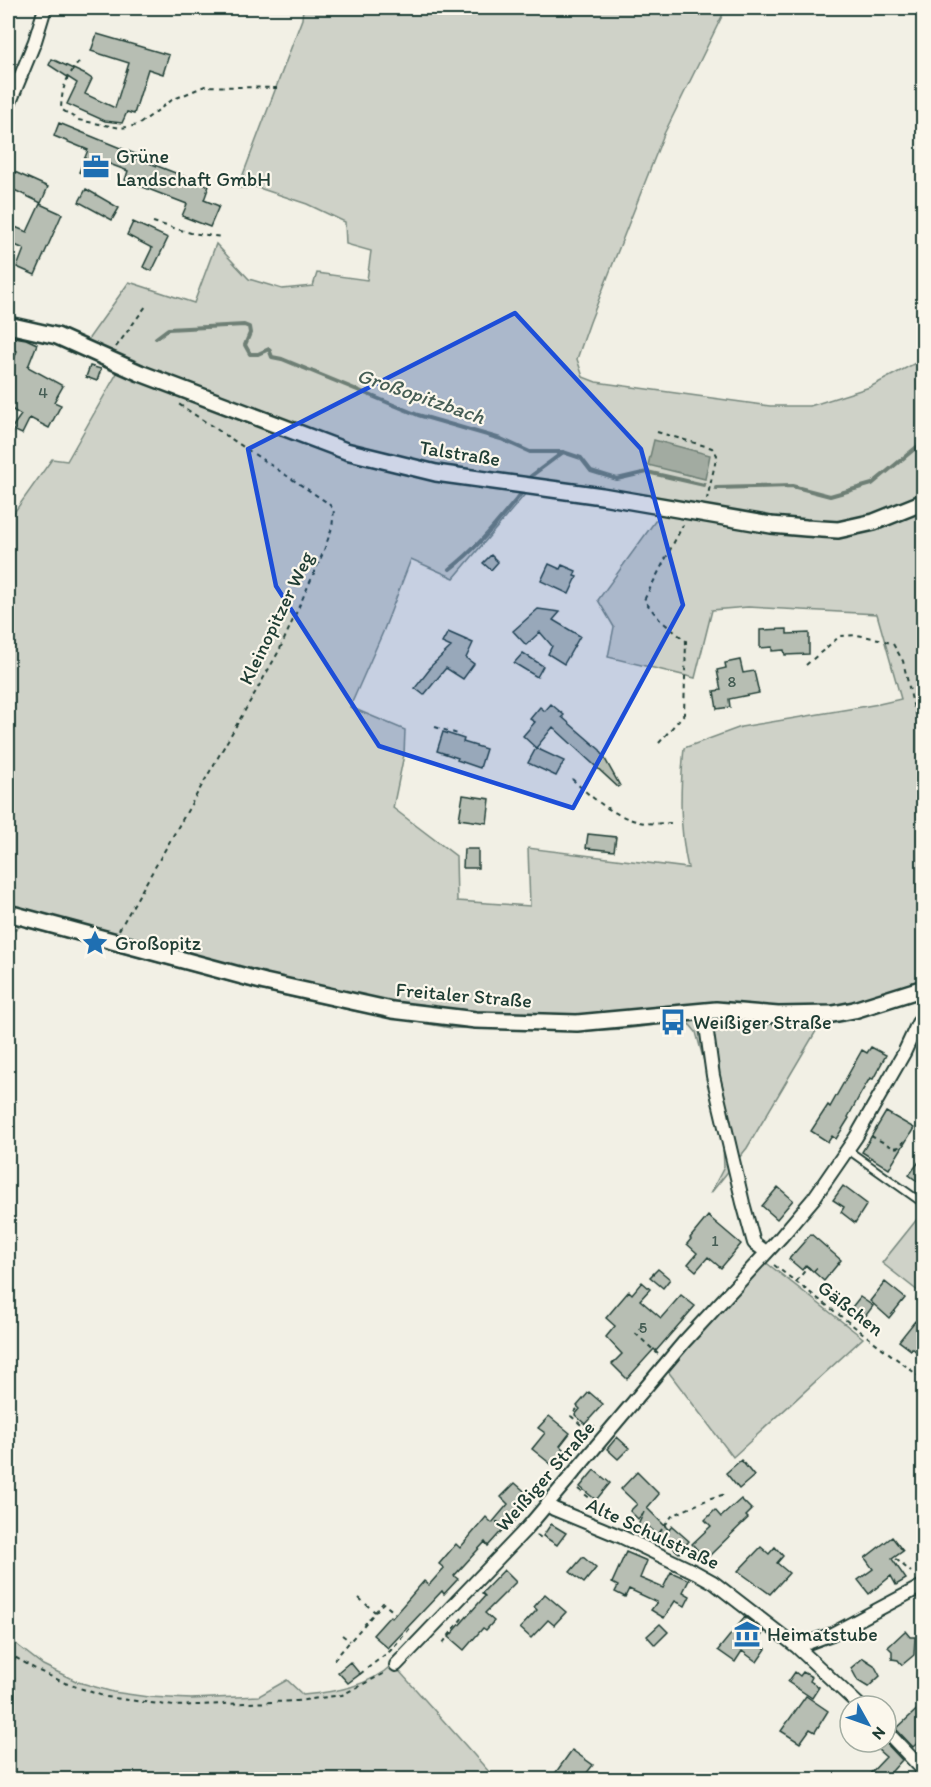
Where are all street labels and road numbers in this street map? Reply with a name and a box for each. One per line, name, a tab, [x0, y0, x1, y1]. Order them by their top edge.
street label: Talstraße	[418, 435, 502, 471]
street label: Kleinopitzer Weg	[233, 547, 319, 689]
street label: Freitaler Straße	[395, 977, 533, 1013]
street label: Gäßchen	[813, 1275, 889, 1341]
street label: Weißiger Straße	[490, 1416, 600, 1536]
street label: Alte Schulstraße	[583, 1492, 723, 1574]

